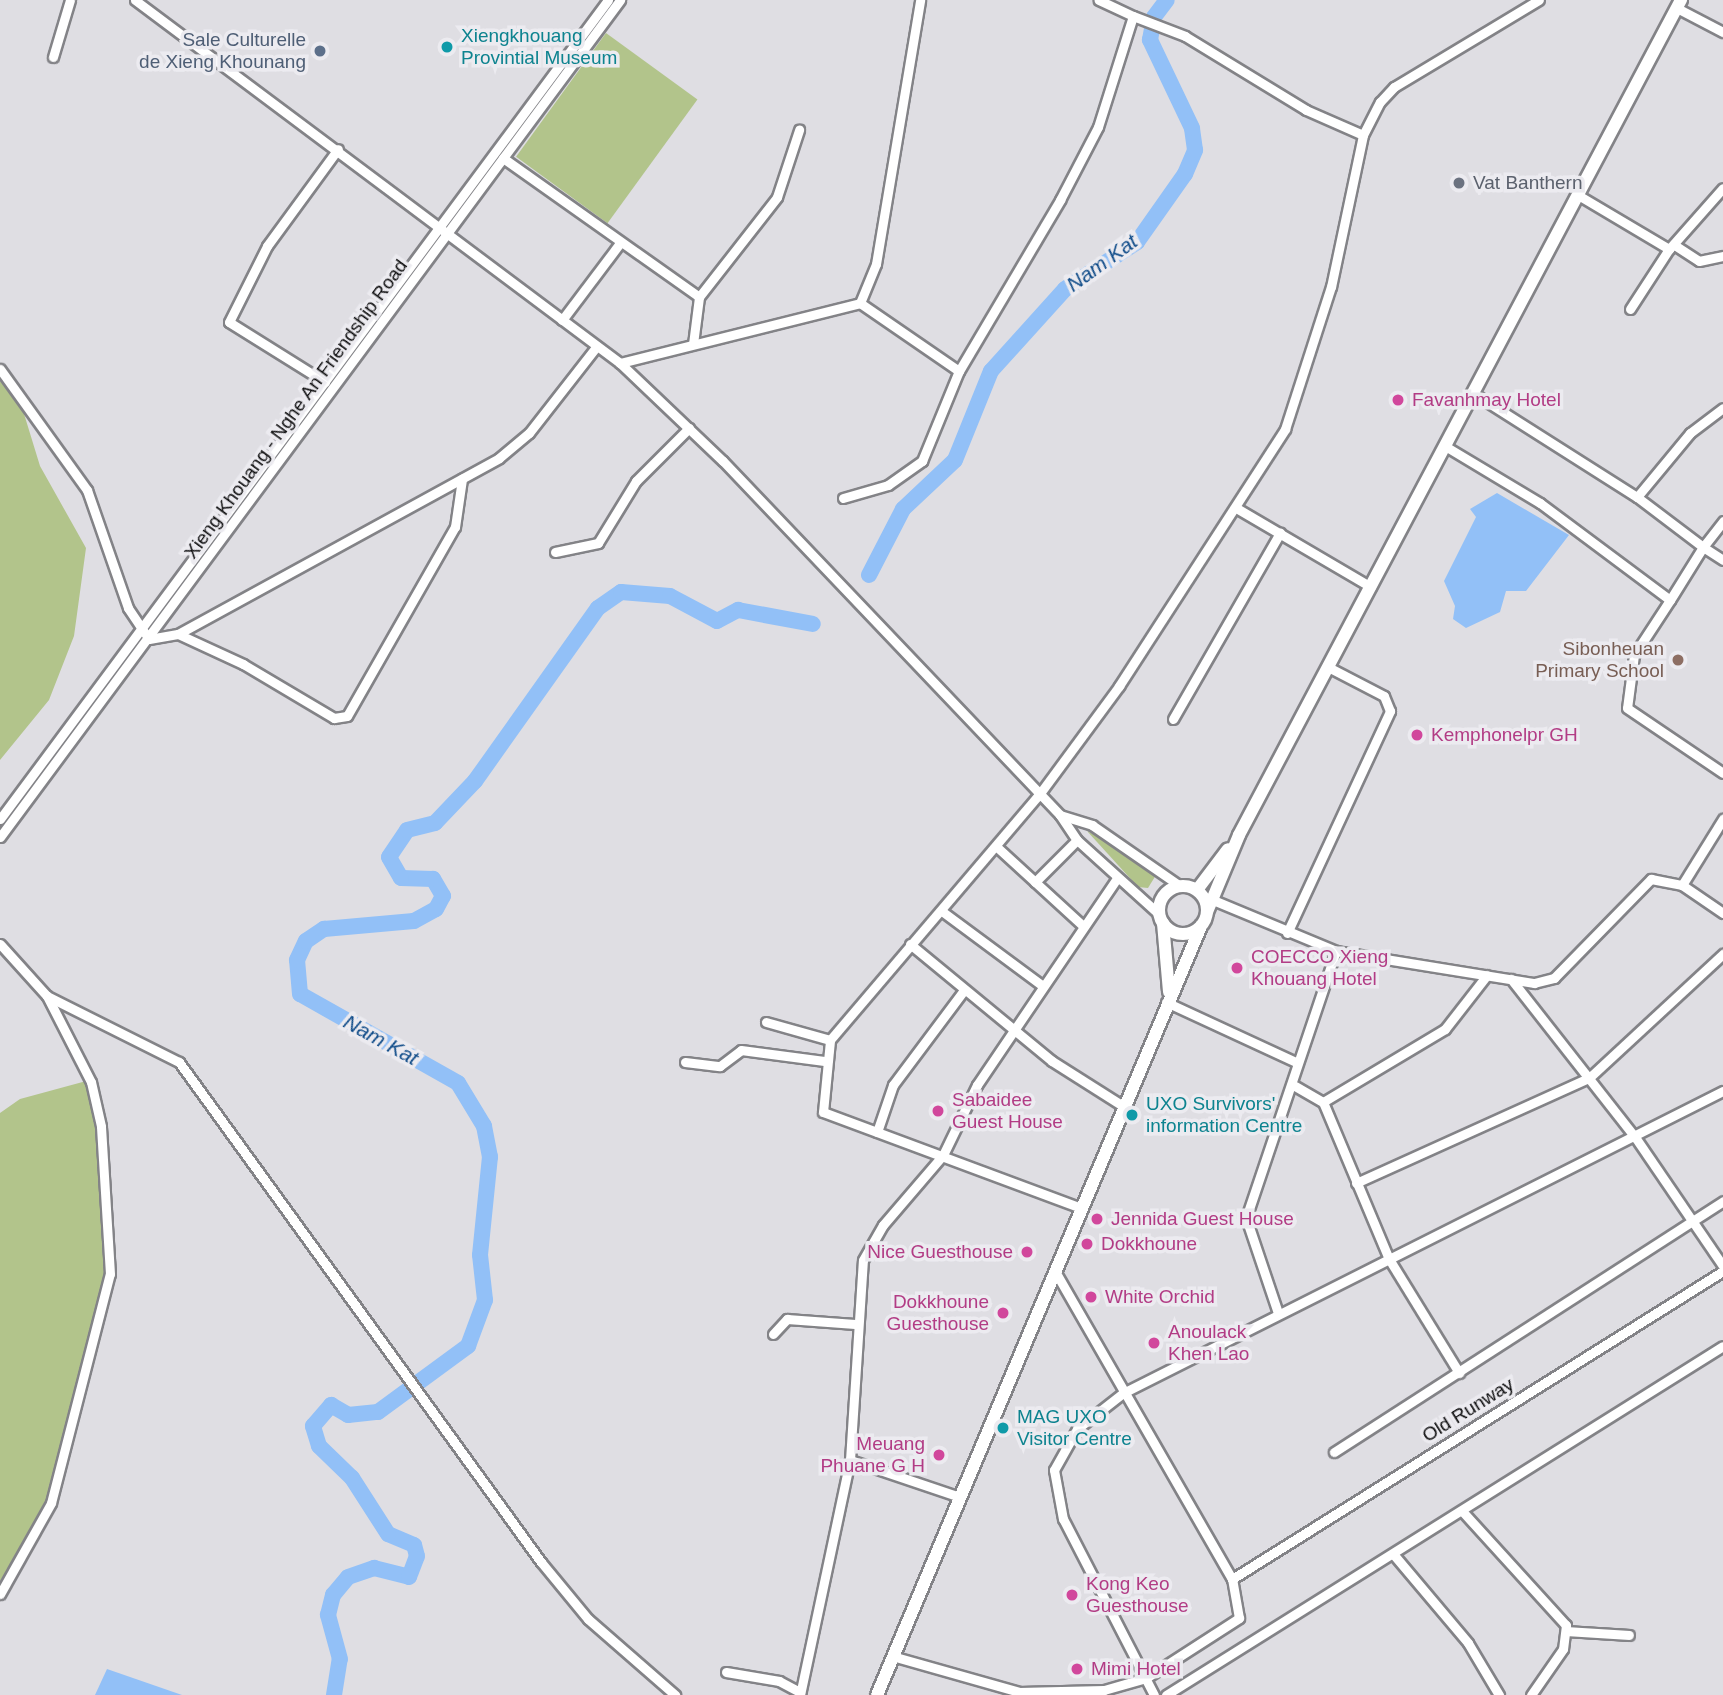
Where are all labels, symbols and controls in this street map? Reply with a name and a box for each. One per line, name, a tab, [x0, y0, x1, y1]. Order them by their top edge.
place label: Xiengkhouang Provintial Museum	[461, 25, 617, 69]
place label: Sale Culturelle de Xieng Khounang	[139, 29, 306, 73]
marker: Xiengkhouang Provintial Museum	[439, 39, 455, 55]
marker: Sale Culturelle de Xieng Khounang	[312, 43, 328, 59]
place label: Vat Banthern	[1473, 172, 1583, 194]
marker: Vat Banthern	[1451, 175, 1467, 191]
water label: Nam Kat	[1062, 229, 1142, 297]
street label: Xieng Khouang - Nghe An Friendship Road	[179, 254, 413, 564]
place label: Favanhmay Hotel	[1412, 389, 1561, 411]
marker: Favanhmay Hotel	[1390, 392, 1406, 408]
place label: Sibonheuan Primary School	[1535, 638, 1664, 682]
marker: Sibonheuan Primary School	[1670, 652, 1686, 668]
place label: Kemphonelpr GH	[1431, 724, 1578, 746]
marker: Kemphonelpr GH	[1409, 727, 1425, 743]
place label: COECCO Xieng Khouang Hotel	[1251, 946, 1388, 990]
marker: COECCO Xieng Khouang Hotel	[1229, 960, 1245, 976]
water label: Nam Kat	[339, 1009, 423, 1071]
place label: Sabaidee Guest House	[952, 1089, 1063, 1133]
place label: UXO Survivors' information Centre	[1146, 1093, 1302, 1137]
marker: Sabaidee Guest House	[930, 1103, 946, 1119]
marker: UXO Survivors' information Centre	[1124, 1107, 1140, 1123]
place label: Jennida Guest House	[1111, 1208, 1294, 1230]
marker: Jennida Guest House	[1089, 1211, 1105, 1227]
place label: Dokkhoune	[1101, 1233, 1197, 1255]
marker: Dokkhoune	[1079, 1236, 1095, 1252]
place label: Nice Guesthouse	[867, 1241, 1013, 1263]
marker: Nice Guesthouse	[1019, 1244, 1035, 1260]
place label: White Orchid	[1105, 1286, 1215, 1308]
marker: White Orchid	[1083, 1289, 1099, 1305]
place label: Dokkhoune Guesthouse	[887, 1291, 989, 1335]
marker: Dokkhoune Guesthouse	[995, 1305, 1011, 1321]
place label: Anoulack Khen Lao	[1168, 1321, 1249, 1365]
marker: Anoulack Khen Lao	[1146, 1335, 1162, 1351]
street label: Old Runway	[1418, 1373, 1518, 1447]
place label: MAG UXO Visitor Centre	[1017, 1406, 1132, 1450]
marker: MAG UXO Visitor Centre	[995, 1420, 1011, 1436]
place label: Meuang Phuane G H	[820, 1433, 925, 1477]
marker: Meuang Phuane G H	[931, 1447, 947, 1463]
place label: Kong Keo Guesthouse	[1086, 1573, 1188, 1617]
marker: Kong Keo Guesthouse	[1064, 1587, 1080, 1603]
place label: Mimi Hotel	[1091, 1658, 1181, 1680]
marker: Mimi Hotel	[1069, 1661, 1085, 1677]

